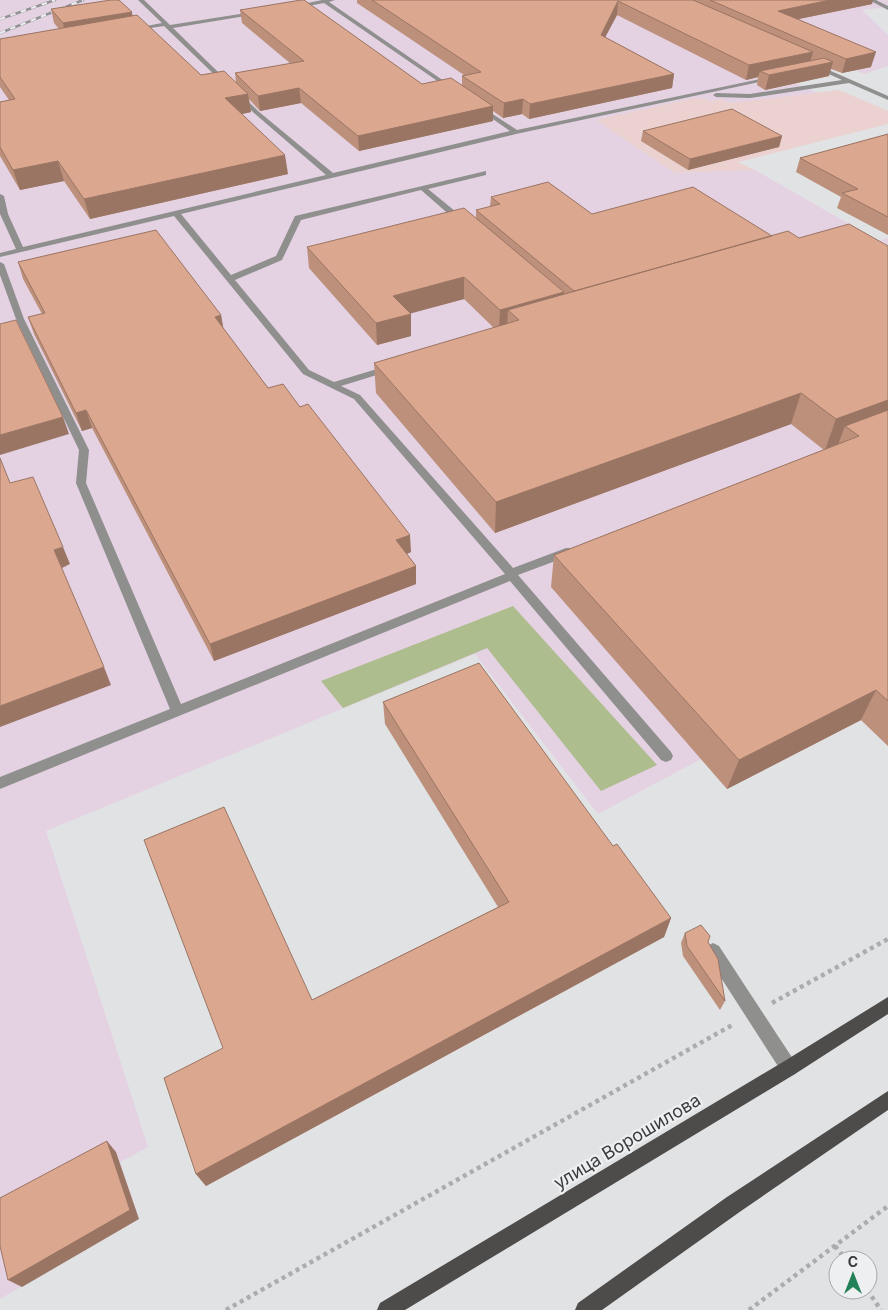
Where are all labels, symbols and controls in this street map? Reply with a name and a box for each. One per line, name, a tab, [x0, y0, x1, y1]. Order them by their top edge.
street label: улица Ворошилова	[550, 1089, 704, 1193]
north arrow	[828, 1250, 878, 1300]
text: С	[848, 1253, 858, 1270]

